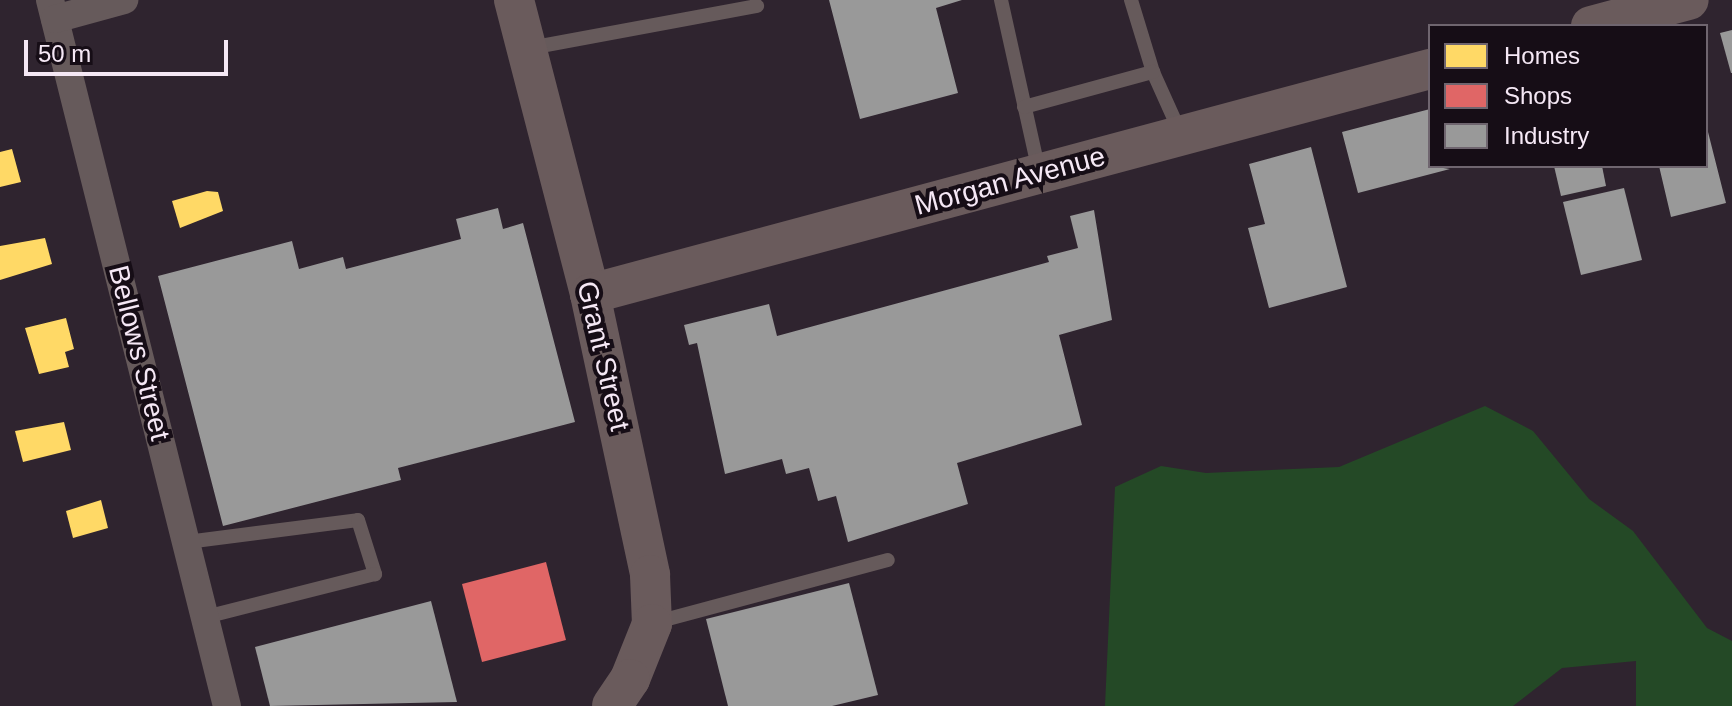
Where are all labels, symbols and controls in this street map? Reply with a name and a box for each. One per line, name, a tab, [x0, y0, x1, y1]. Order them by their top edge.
scale bar	[28, 24, 232, 74]
legend	[1428, 24, 1708, 168]
text: 50 m	[38, 40, 91, 67]
text: Homes	[1504, 42, 1580, 69]
text: Shops	[1504, 82, 1572, 109]
text: Industry	[1504, 122, 1589, 149]
street label: Morgan Avenue	[910, 139, 1110, 223]
street label: Bellows Street	[101, 262, 177, 444]
street label: Grant Street	[569, 278, 637, 434]

